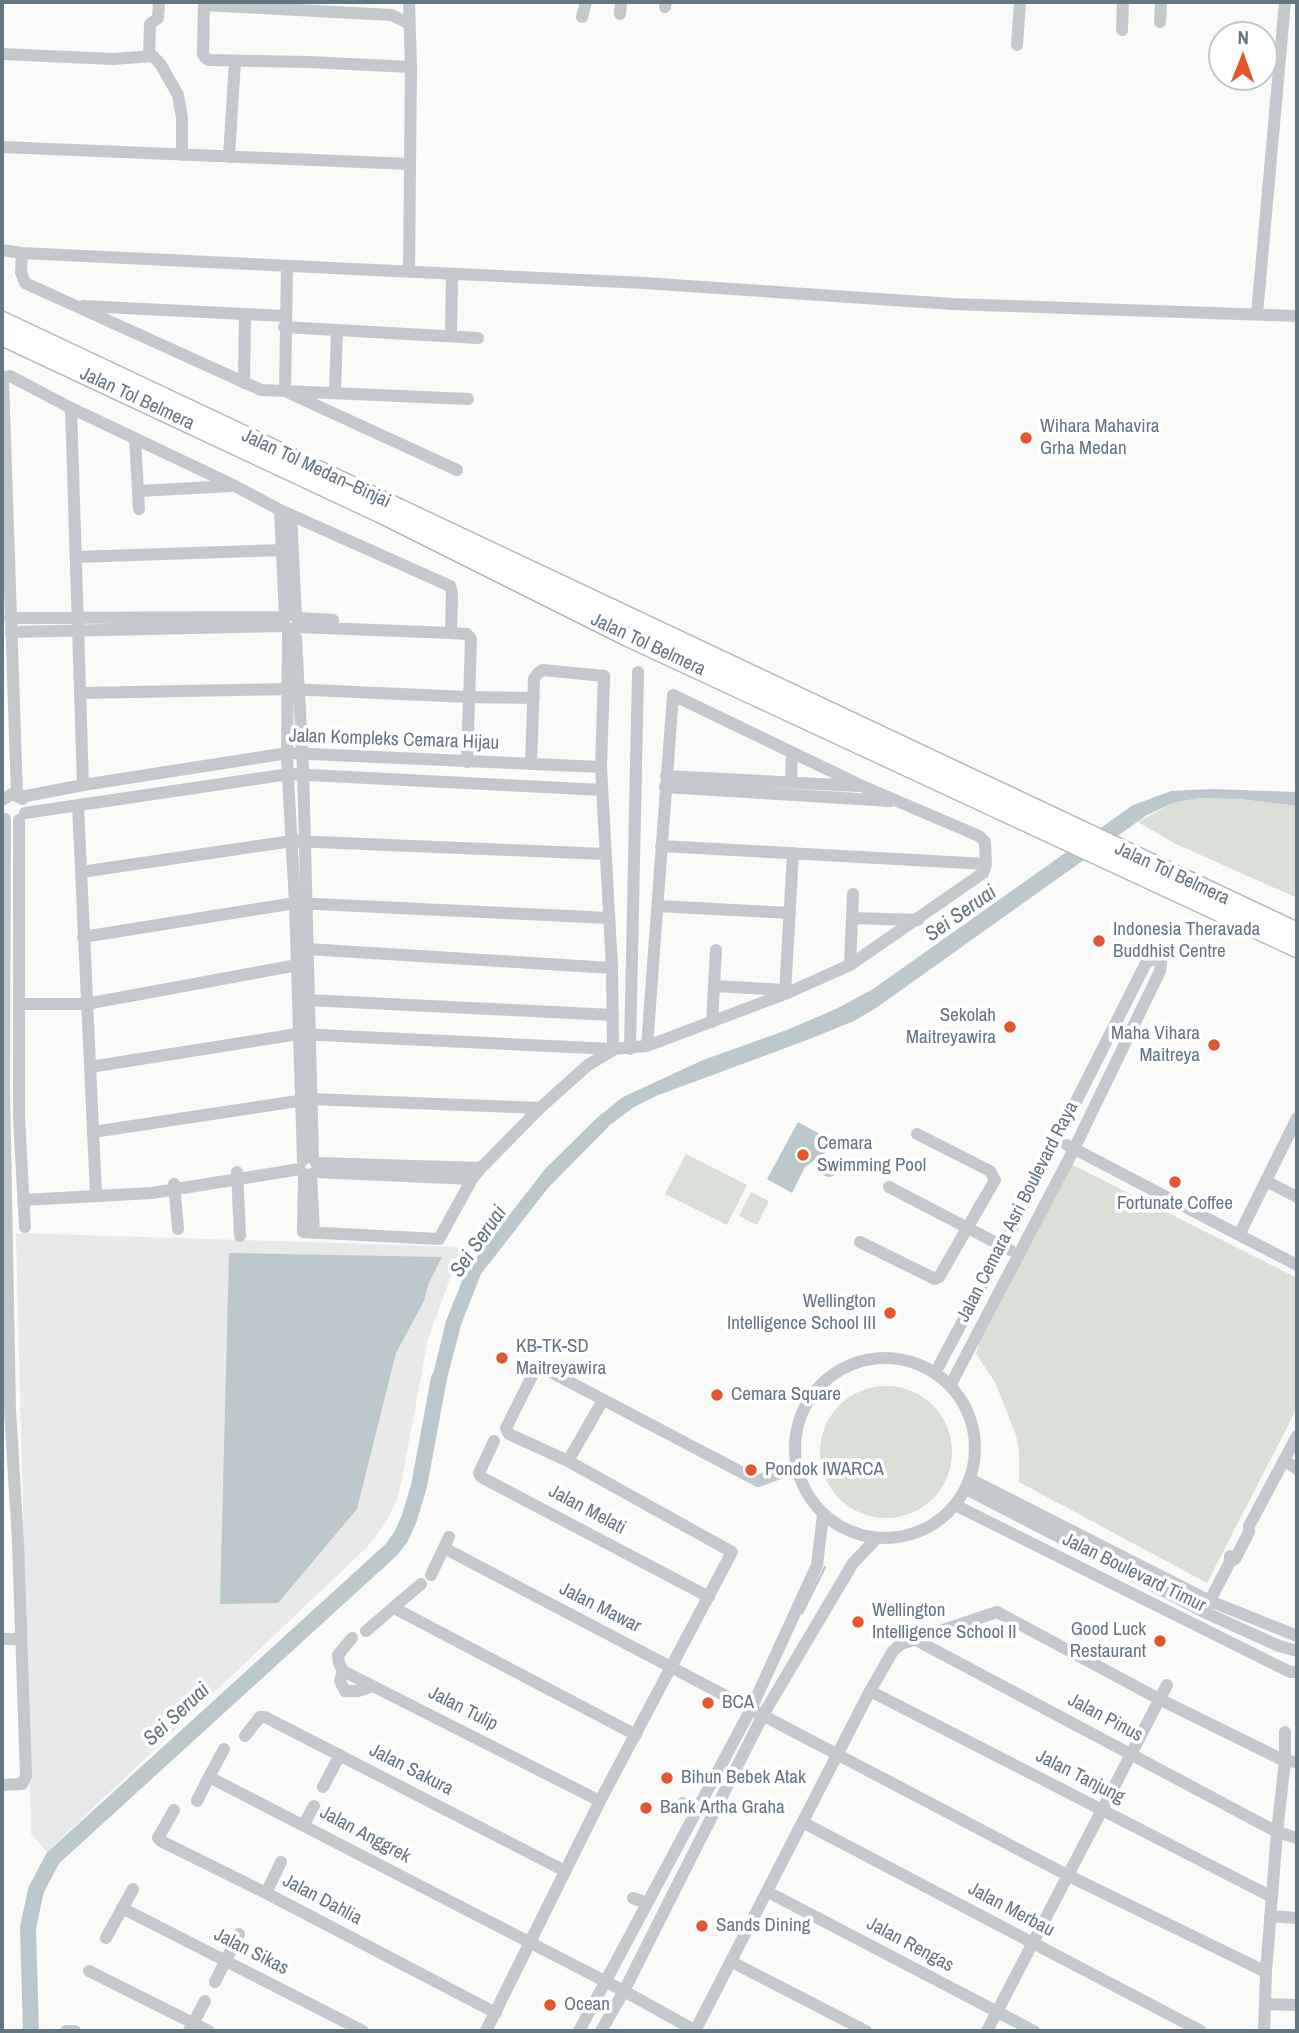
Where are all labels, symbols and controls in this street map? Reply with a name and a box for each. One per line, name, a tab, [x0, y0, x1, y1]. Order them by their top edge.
north arrow	[1208, 21, 1278, 91]
text: N	[1237, 24, 1249, 50]
street label: Jalan Tol Belmera	[76, 363, 198, 435]
place label: Wihara Mahavira Grha Medan	[1040, 416, 1159, 460]
street label: Jalan Tol Medan–Binjai	[238, 424, 394, 514]
marker: Wihara Mahavira Grha Medan	[1018, 430, 1034, 446]
street label: Jalan Tol Belmera	[587, 609, 709, 681]
street label: Jalan Kompleks Cemara Hijau	[288, 725, 500, 755]
street label: Jalan Tol Belmera	[1111, 838, 1233, 910]
water label: Sei Seruai	[920, 880, 1002, 948]
place label: Indonesia Theravada Buddhist Centre	[1113, 919, 1260, 963]
marker: Indonesia Theravada Buddhist Centre	[1091, 933, 1107, 949]
place label: Sekolah Maitreyawira	[906, 1005, 996, 1049]
marker: Sekolah Maitreyawira	[1002, 1019, 1018, 1035]
place label: Maha Vihara Maitreya	[1111, 1023, 1200, 1067]
marker: Maha Vihara Maitreya	[1206, 1037, 1222, 1053]
street label: Jalan Cemara Asri Boulevard Raya	[952, 1098, 1084, 1326]
place label: Cemara Swimming Pool	[817, 1133, 926, 1177]
marker: Cemara Swimming Pool	[795, 1147, 811, 1163]
marker: Fortunate Coffee	[1167, 1174, 1183, 1190]
place label: Fortunate Coffee	[1117, 1193, 1233, 1215]
water label: Sei Seruai	[445, 1201, 513, 1283]
place label: Wellington Intelligence School III	[727, 1291, 876, 1335]
marker: Wellington Intelligence School III	[882, 1305, 898, 1321]
place label: KB-TK-SD Maitreyawira	[516, 1336, 606, 1380]
marker: KB-TK-SD Maitreyawira	[494, 1350, 510, 1366]
place label: Cemara Square	[731, 1384, 841, 1406]
marker: Cemara Square	[709, 1387, 725, 1403]
place label: Pondok IWARCA	[765, 1459, 884, 1481]
marker: Pondok IWARCA	[743, 1462, 759, 1478]
street label: Jalan Melati	[545, 1480, 629, 1540]
street label: Jalan Boulevard Timur	[1059, 1528, 1209, 1618]
street label: Jalan Mawar	[555, 1578, 645, 1638]
place label: Wellington Intelligence School II	[872, 1600, 1017, 1644]
marker: Wellington Intelligence School II	[850, 1614, 866, 1630]
place label: Good Luck Restaurant	[1070, 1619, 1146, 1663]
marker: Good Luck Restaurant	[1152, 1633, 1168, 1649]
water label: Sei Seruai	[139, 1678, 215, 1752]
street label: Jalan Tulip	[424, 1682, 502, 1736]
street label: Jalan Pinus	[1064, 1689, 1146, 1747]
place label: BCA	[722, 1692, 754, 1714]
marker: BCA	[700, 1695, 716, 1711]
street label: Jalan Sakura	[365, 1739, 457, 1801]
street label: Jalan Tanjung	[1032, 1745, 1128, 1809]
place label: Bihun Bebek Atak	[681, 1767, 806, 1789]
marker: Bihun Bebek Atak	[659, 1770, 675, 1786]
place label: Bank Artha Graha	[660, 1797, 785, 1819]
marker: Bank Artha Graha	[638, 1800, 654, 1816]
street label: Jalan Anggrek	[316, 1802, 414, 1868]
street label: Jalan Dahlia	[278, 1870, 366, 1930]
street label: Jalan Merbau	[964, 1878, 1058, 1942]
street label: Jalan Rengas	[863, 1913, 957, 1977]
place label: Sands Dining	[716, 1915, 810, 1937]
marker: Sands Dining	[694, 1918, 710, 1934]
street label: Jalan Sikas	[210, 1924, 292, 1980]
place label: Ocean	[564, 1994, 610, 2016]
marker: Ocean	[542, 1997, 558, 2013]

